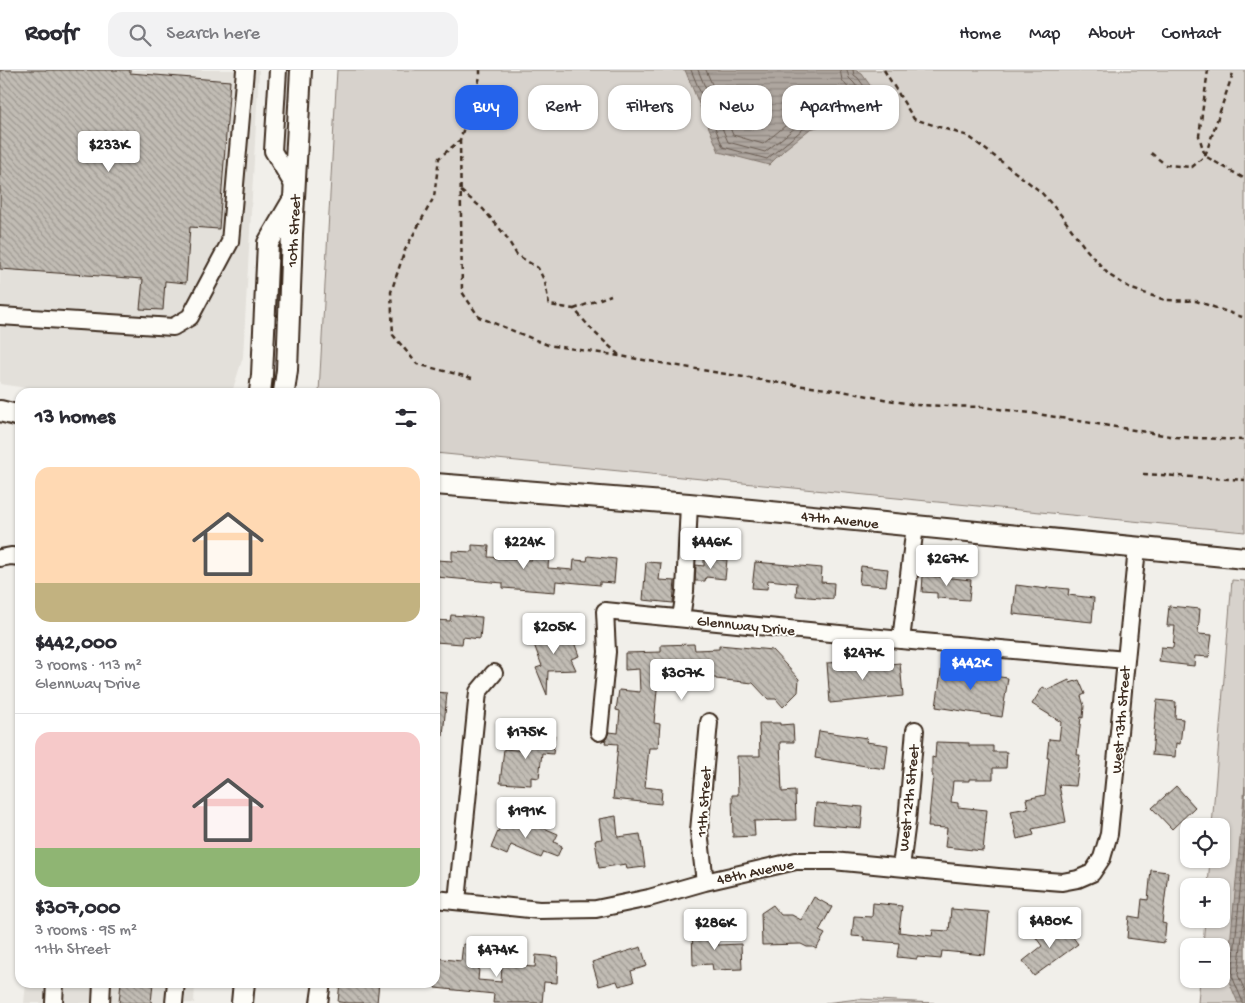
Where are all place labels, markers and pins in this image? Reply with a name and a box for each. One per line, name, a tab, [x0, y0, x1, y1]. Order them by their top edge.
pin: $233K	[74, 131, 144, 173]
pin: $224K	[489, 528, 559, 570]
pin: $446K	[676, 528, 746, 570]
pin: $267K	[912, 544, 982, 587]
pin: $205K	[519, 612, 589, 655]
pin: $247K	[828, 638, 898, 681]
pin: $442K	[936, 648, 1006, 691]
pin: $307K	[647, 658, 717, 701]
pin: $175K	[491, 718, 561, 760]
pin: $191K	[491, 796, 561, 839]
pin: $480K	[1015, 906, 1085, 949]
pin: $286K	[680, 908, 750, 951]
pin: $474K	[462, 936, 532, 978]

